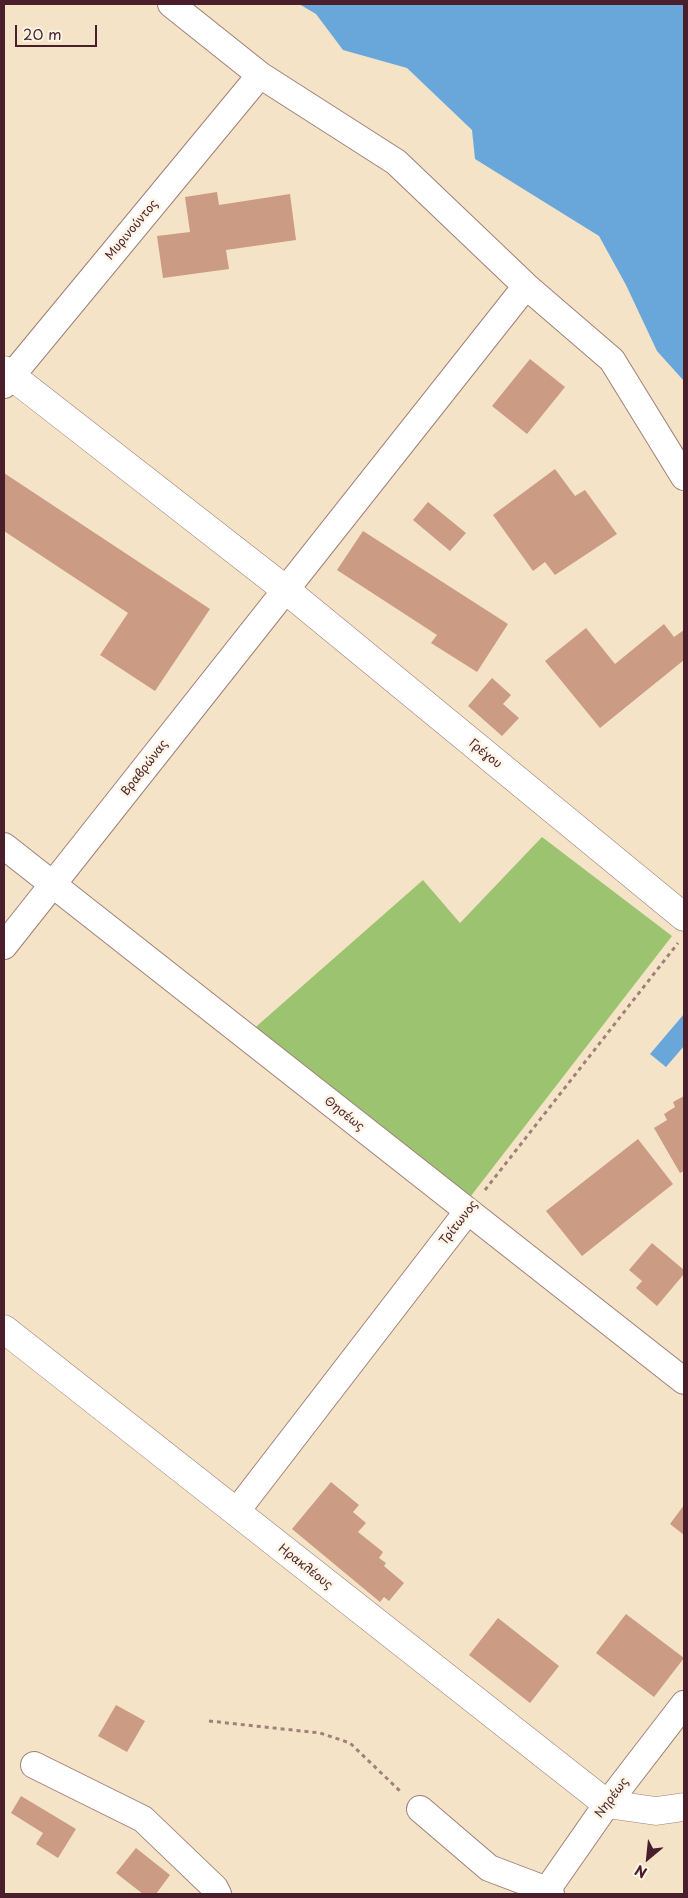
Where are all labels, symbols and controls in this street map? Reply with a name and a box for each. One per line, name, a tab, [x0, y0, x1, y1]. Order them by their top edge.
scale bar	[18, 15, 100, 47]
text: 20 m	[23, 22, 62, 45]
street label: Μυρινούντος	[103, 197, 161, 263]
street label: Γρέγου	[466, 736, 504, 772]
street label: Βραβρώνας	[119, 737, 171, 799]
street label: Θησέως	[321, 1094, 367, 1134]
street label: Τρίτωνος	[437, 1198, 481, 1248]
street label: Ηρακλέους	[275, 1541, 335, 1593]
street label: Νηρέως	[592, 1775, 632, 1821]
north arrow	[623, 1833, 673, 1883]
text: N	[631, 1860, 651, 1884]

